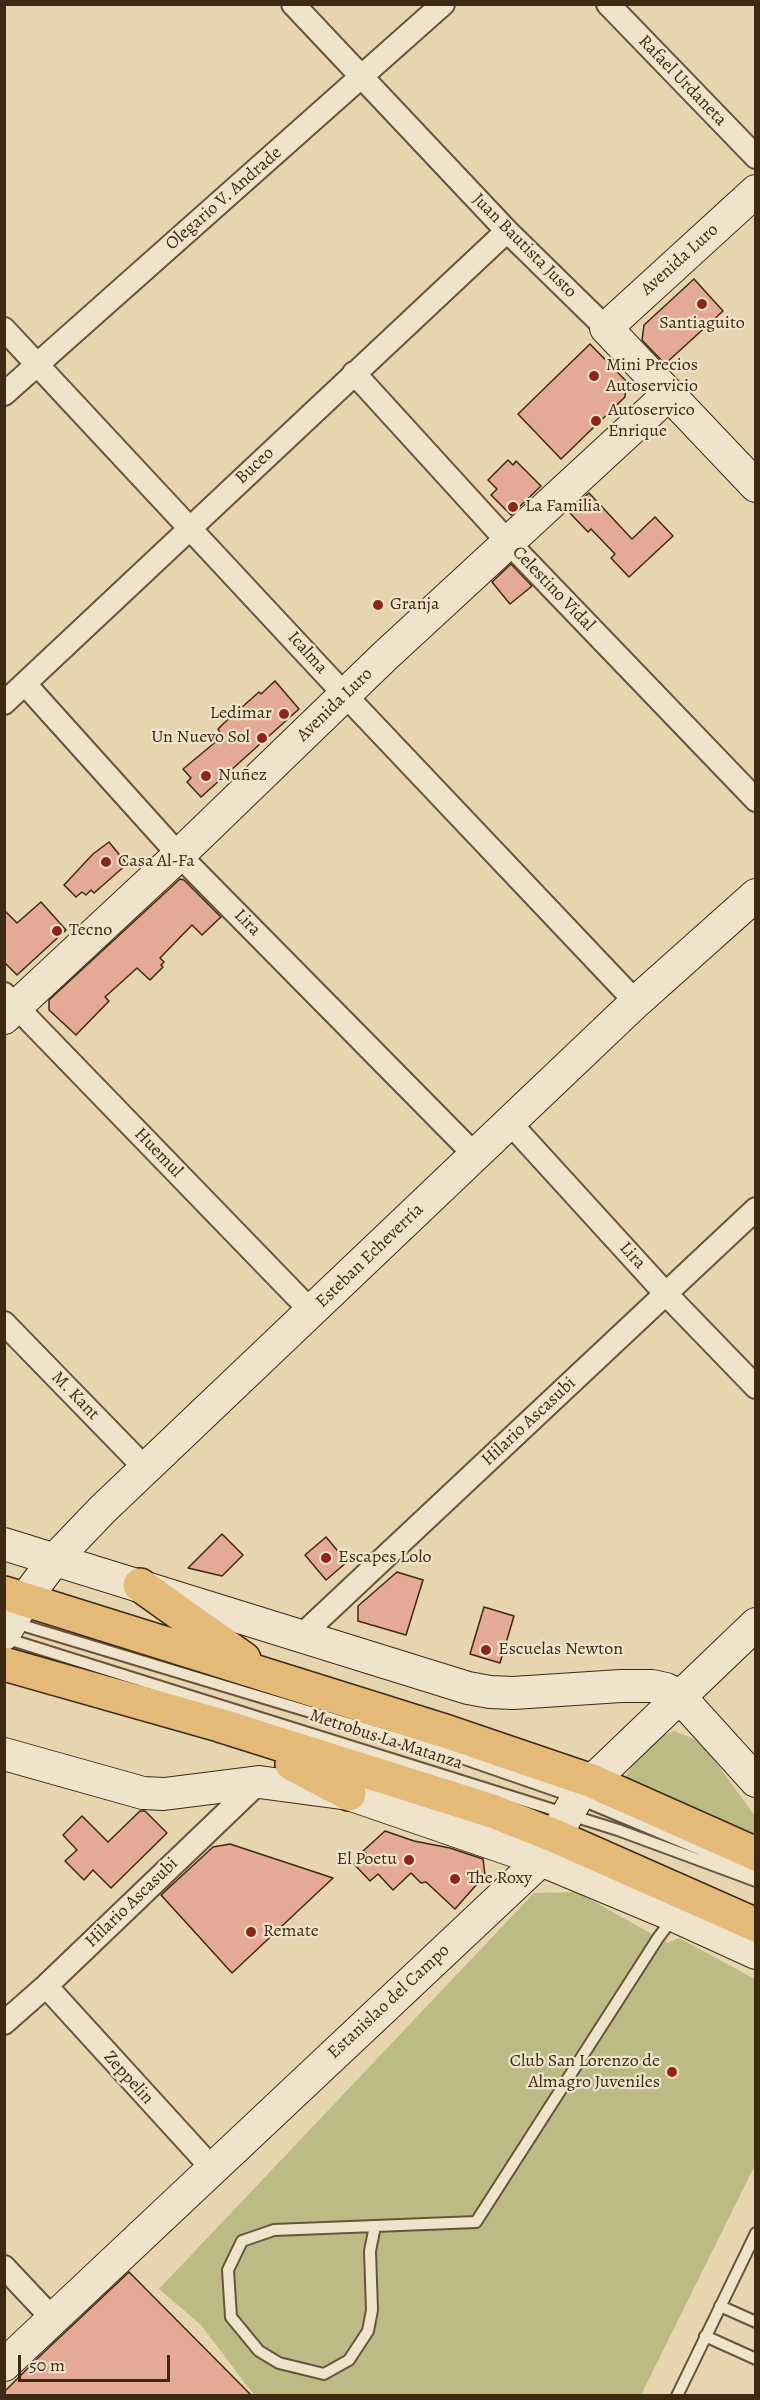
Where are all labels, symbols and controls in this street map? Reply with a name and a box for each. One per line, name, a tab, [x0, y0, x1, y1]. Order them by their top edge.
street label: Rafael Urdaneta	[633, 31, 731, 131]
street label: Olegario V. Andrade	[161, 143, 287, 255]
street label: Juan Bautista Justo	[467, 189, 581, 303]
street label: Avenida Luro	[637, 220, 723, 300]
marker: Santiaguito	[695, 297, 709, 311]
place label: Santiaguito	[659, 313, 745, 335]
place label: Mini Precios Autoservicio	[606, 355, 698, 398]
marker: Mini Precios Autoservicio	[587, 369, 601, 383]
place label: Autoservico Enrique	[608, 400, 695, 442]
marker: Autoservico Enrique	[589, 414, 603, 428]
street label: Buceo	[231, 443, 279, 489]
place label: La Familia	[525, 496, 601, 518]
marker: La Familia	[506, 500, 520, 514]
street label: Celestino Vidal	[507, 542, 599, 636]
place label: Granja	[390, 594, 439, 616]
marker: Granja	[371, 598, 385, 612]
street label: Icalma	[282, 627, 332, 679]
street label: Avenida Luro	[293, 664, 377, 746]
place label: Ledimar	[210, 703, 272, 725]
marker: Ledimar	[277, 707, 291, 721]
place label: Un Nuevo Sol	[151, 727, 250, 749]
marker: Un Nuevo Sol	[255, 731, 269, 745]
place label: Nuñez	[218, 765, 267, 787]
marker: Nuñez	[199, 769, 213, 783]
place label: Casa Al-Fa	[118, 851, 195, 873]
marker: Casa Al-Fa	[99, 855, 113, 869]
street label: Lira	[229, 905, 265, 941]
place label: Tecno	[69, 920, 112, 942]
marker: Tecno	[50, 924, 64, 938]
street label: Huemul	[129, 1124, 187, 1182]
street label: Esteban Echeverría	[312, 1199, 428, 1313]
street label: Lira	[614, 1238, 650, 1274]
street label: M. Kant	[47, 1367, 103, 1425]
street label: Hilario Ascasubi	[478, 1373, 580, 1471]
place label: Escapes Lolo	[338, 1547, 432, 1569]
marker: Escapes Lolo	[319, 1551, 333, 1565]
place label: Escuelas Newton	[498, 1639, 623, 1661]
marker: Escuelas Newton	[479, 1643, 493, 1657]
street label: Metrobus La Matanza	[307, 1705, 465, 1775]
place label: El Poetu	[337, 1849, 397, 1871]
street label: Hilario Ascasubi	[81, 1853, 183, 1953]
marker: El Poetu	[402, 1853, 416, 1867]
place label: The Roxy	[467, 1868, 532, 1890]
marker: The Roxy	[448, 1872, 462, 1886]
place label: Remate	[263, 1921, 319, 1943]
marker: Remate	[244, 1925, 258, 1939]
street label: Estanislao del Campo	[324, 1940, 454, 2064]
street label: Zeppelin	[98, 2047, 158, 2109]
place label: Club San Lorenzo de Almagro Juveniles	[510, 2051, 660, 2094]
marker: Club San Lorenzo de Almagro Juveniles	[665, 2065, 679, 2079]
scale bar	[21, 2343, 172, 2381]
text: 50 m	[29, 2353, 65, 2377]

